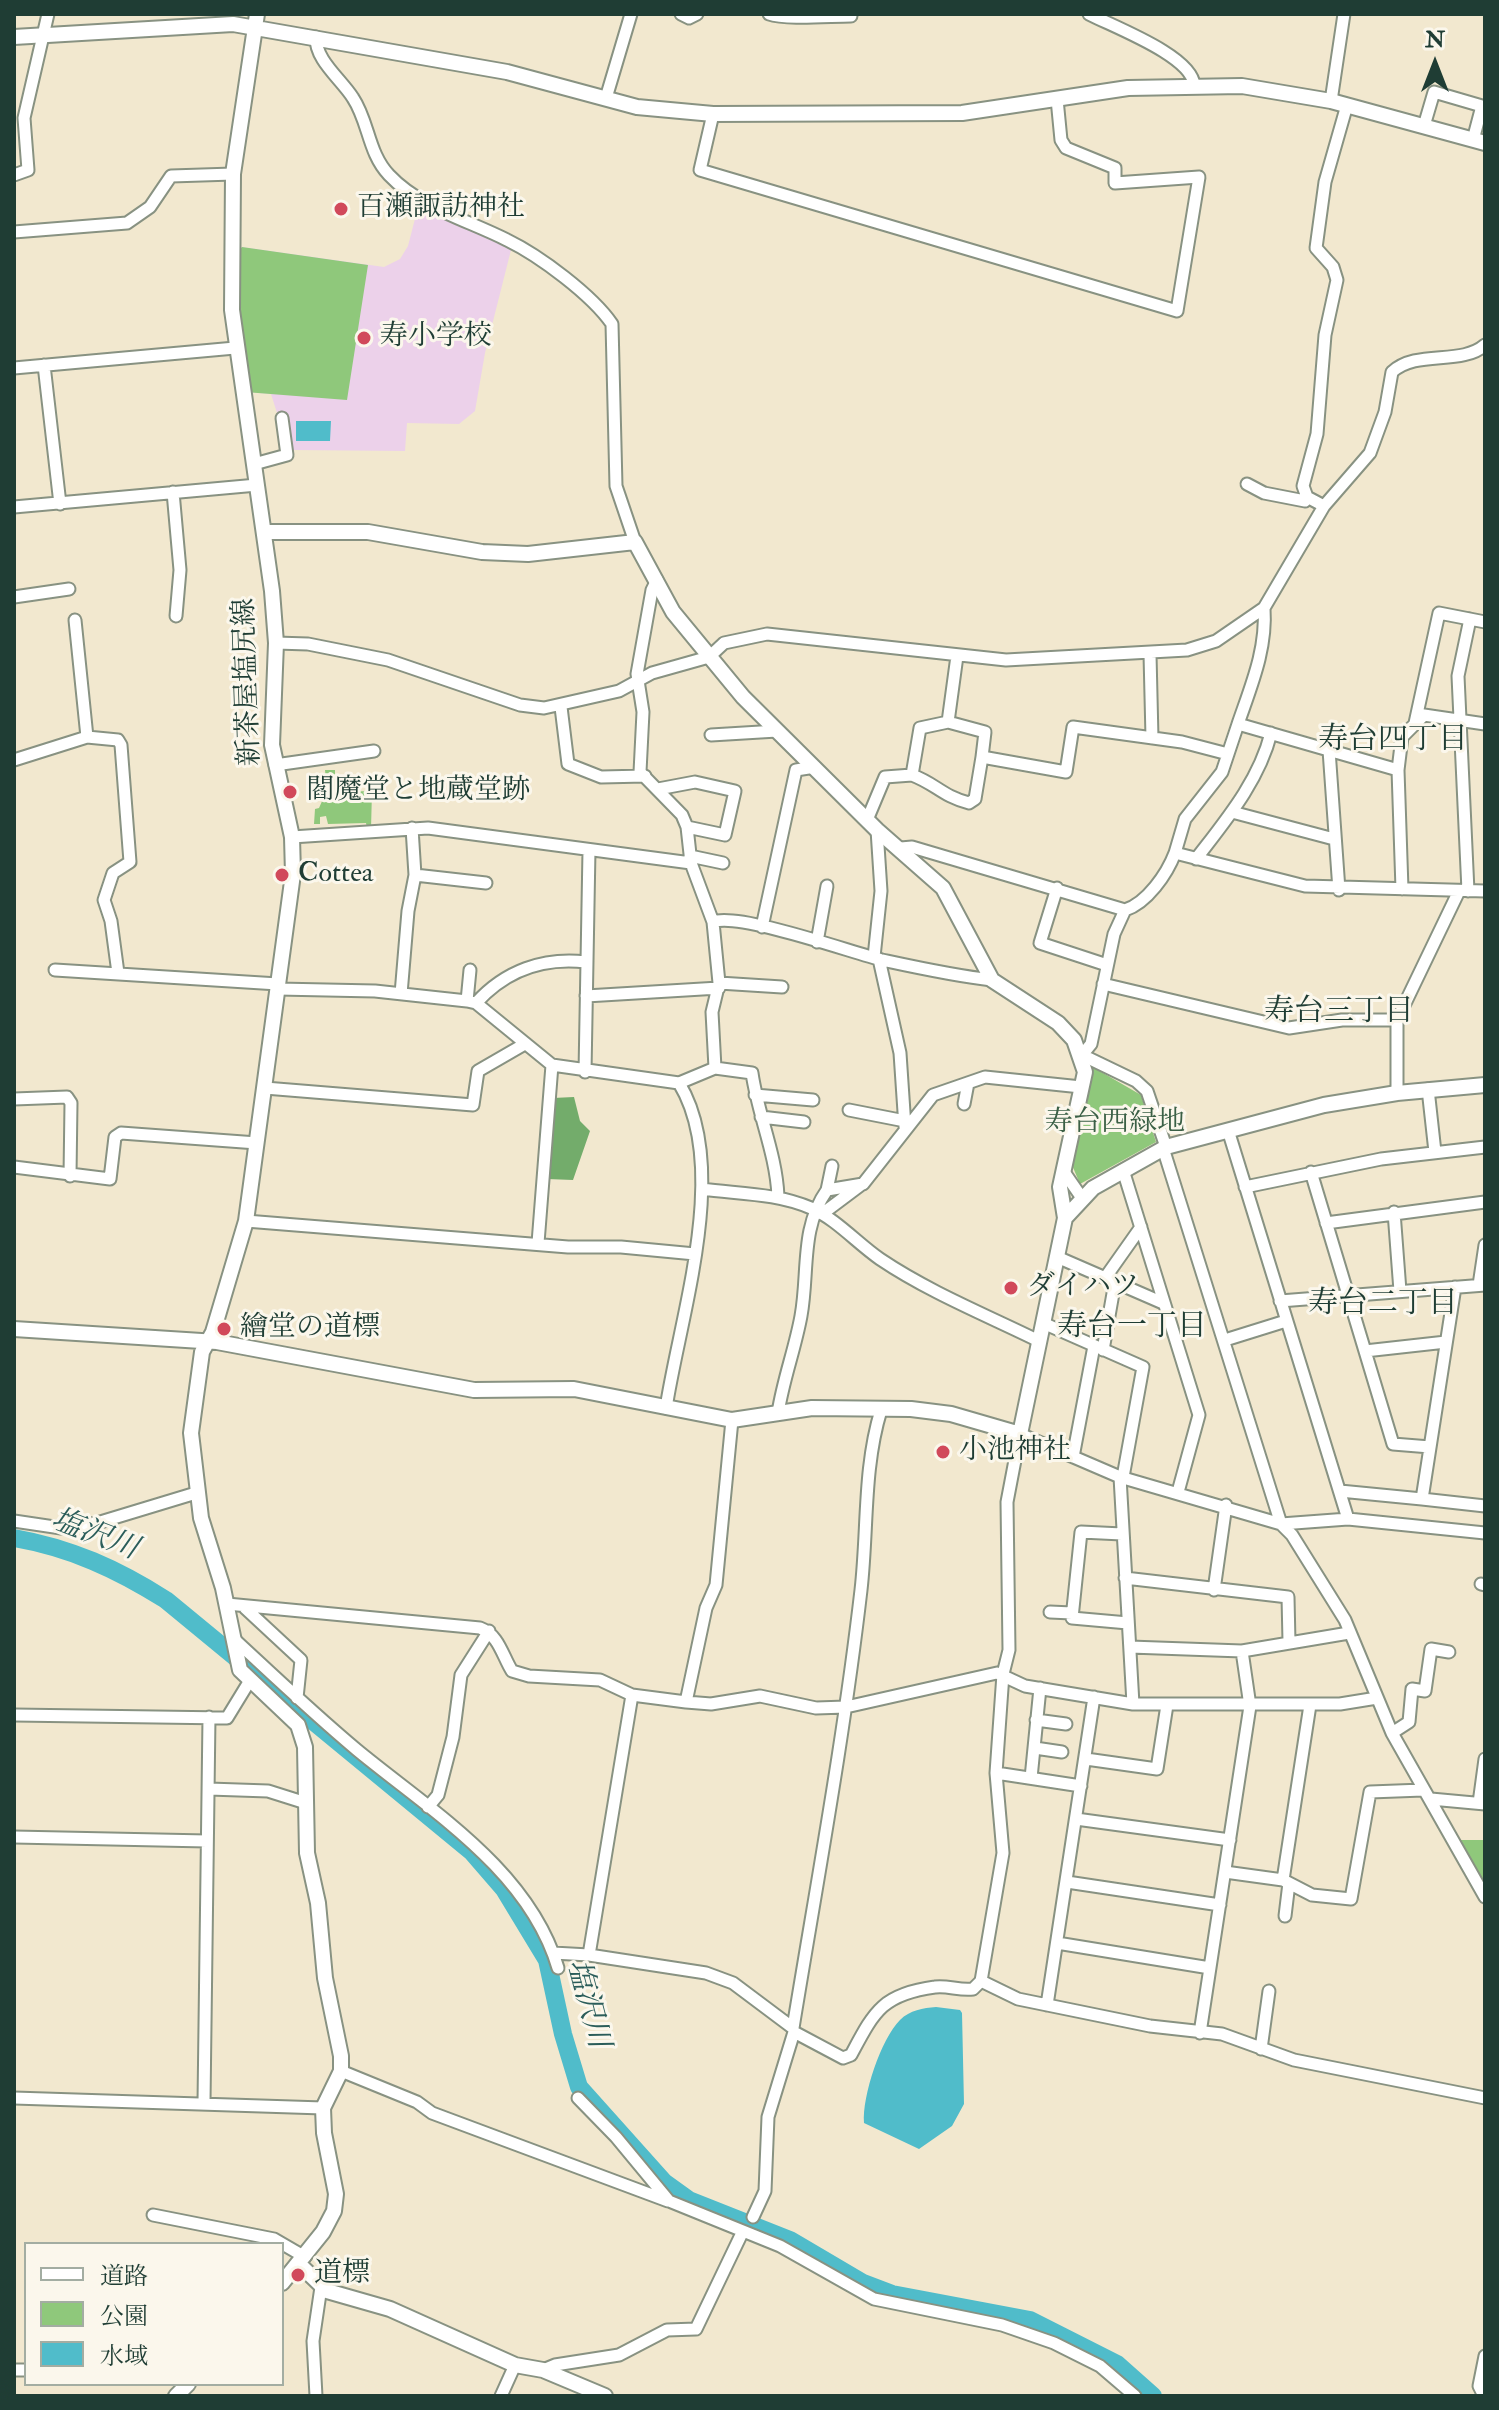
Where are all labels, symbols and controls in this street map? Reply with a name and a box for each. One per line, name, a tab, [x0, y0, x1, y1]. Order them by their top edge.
north arrow	[1395, 24, 1475, 104]
text: N	[1425, 26, 1445, 54]
place label: 百瀬諏訪神社	[357, 192, 525, 226]
marker: 百瀬諏訪神社	[332, 200, 350, 218]
place label: 寿小学校	[380, 321, 492, 355]
marker: 寿小学校	[355, 329, 373, 347]
street label: 新茶屋塩尻線	[229, 597, 269, 767]
district label: 寿台四丁目	[1318, 724, 1468, 760]
place label: 閻魔堂と地蔵堂跡	[306, 775, 530, 809]
marker: 閻魔堂と地蔵堂跡	[281, 783, 299, 801]
place label: Cottea	[298, 858, 373, 892]
marker: Cottea	[273, 866, 291, 884]
district label: 寿台三丁目	[1264, 996, 1414, 1032]
park label: 寿台西緑地	[1045, 1107, 1185, 1141]
place label: ダイハツ	[1027, 1271, 1139, 1305]
marker: ダイハツ	[1002, 1279, 1020, 1297]
district label: 寿台二丁目	[1308, 1288, 1458, 1324]
district label: 寿台一丁目	[1057, 1311, 1207, 1347]
place label: 繪堂の道標	[240, 1312, 380, 1346]
marker: 繪堂の道標	[215, 1320, 233, 1338]
place label: 小池神社	[959, 1435, 1071, 1469]
marker: 小池神社	[934, 1443, 952, 1461]
water label: 塩沢川	[46, 1503, 142, 1569]
water label: 塩沢川	[557, 1956, 615, 2052]
legend	[24, 2242, 284, 2386]
place label: 道標	[314, 2258, 370, 2292]
text: 道路	[100, 2261, 148, 2292]
marker: 道標	[289, 2266, 307, 2284]
text: 公園	[100, 2301, 148, 2332]
text: 水域	[100, 2341, 148, 2372]

